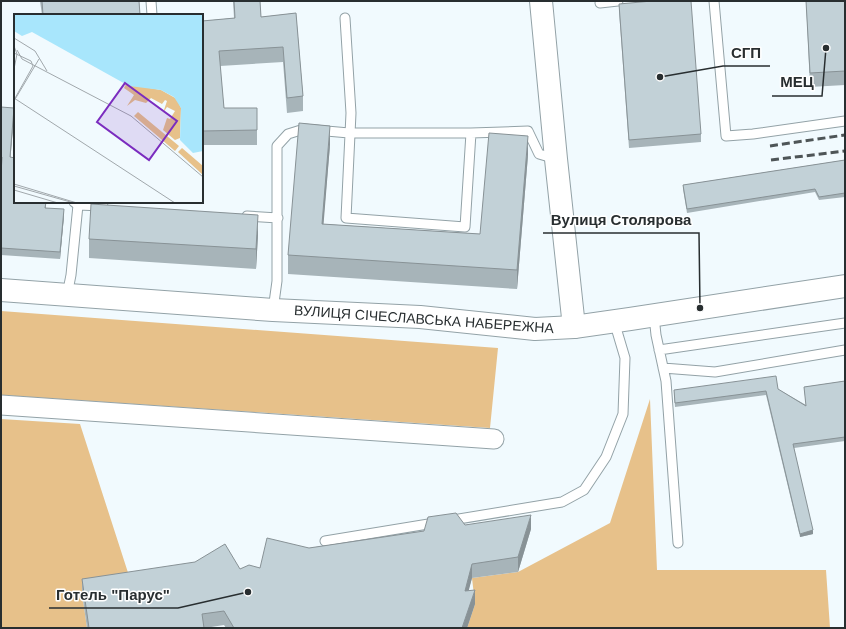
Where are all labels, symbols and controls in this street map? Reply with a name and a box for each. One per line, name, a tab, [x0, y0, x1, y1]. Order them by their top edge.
inset map	[14, 14, 203, 203]
callout: СГП	[723, 39, 770, 66]
text: СГП	[731, 44, 761, 61]
callout: МЕЦ	[772, 69, 822, 96]
text: МЕЦ	[780, 73, 814, 90]
callout: Вулиця Столярова	[543, 206, 699, 233]
text: Вулиця Столярова	[551, 211, 692, 228]
street label: ВУЛИЦЯ СІЧЕСЛАВСЬКА НАБЕРЕЖНА	[294, 302, 555, 336]
callout: Готель "Парус"	[49, 581, 178, 608]
text: Готель "Парус"	[56, 586, 170, 603]

